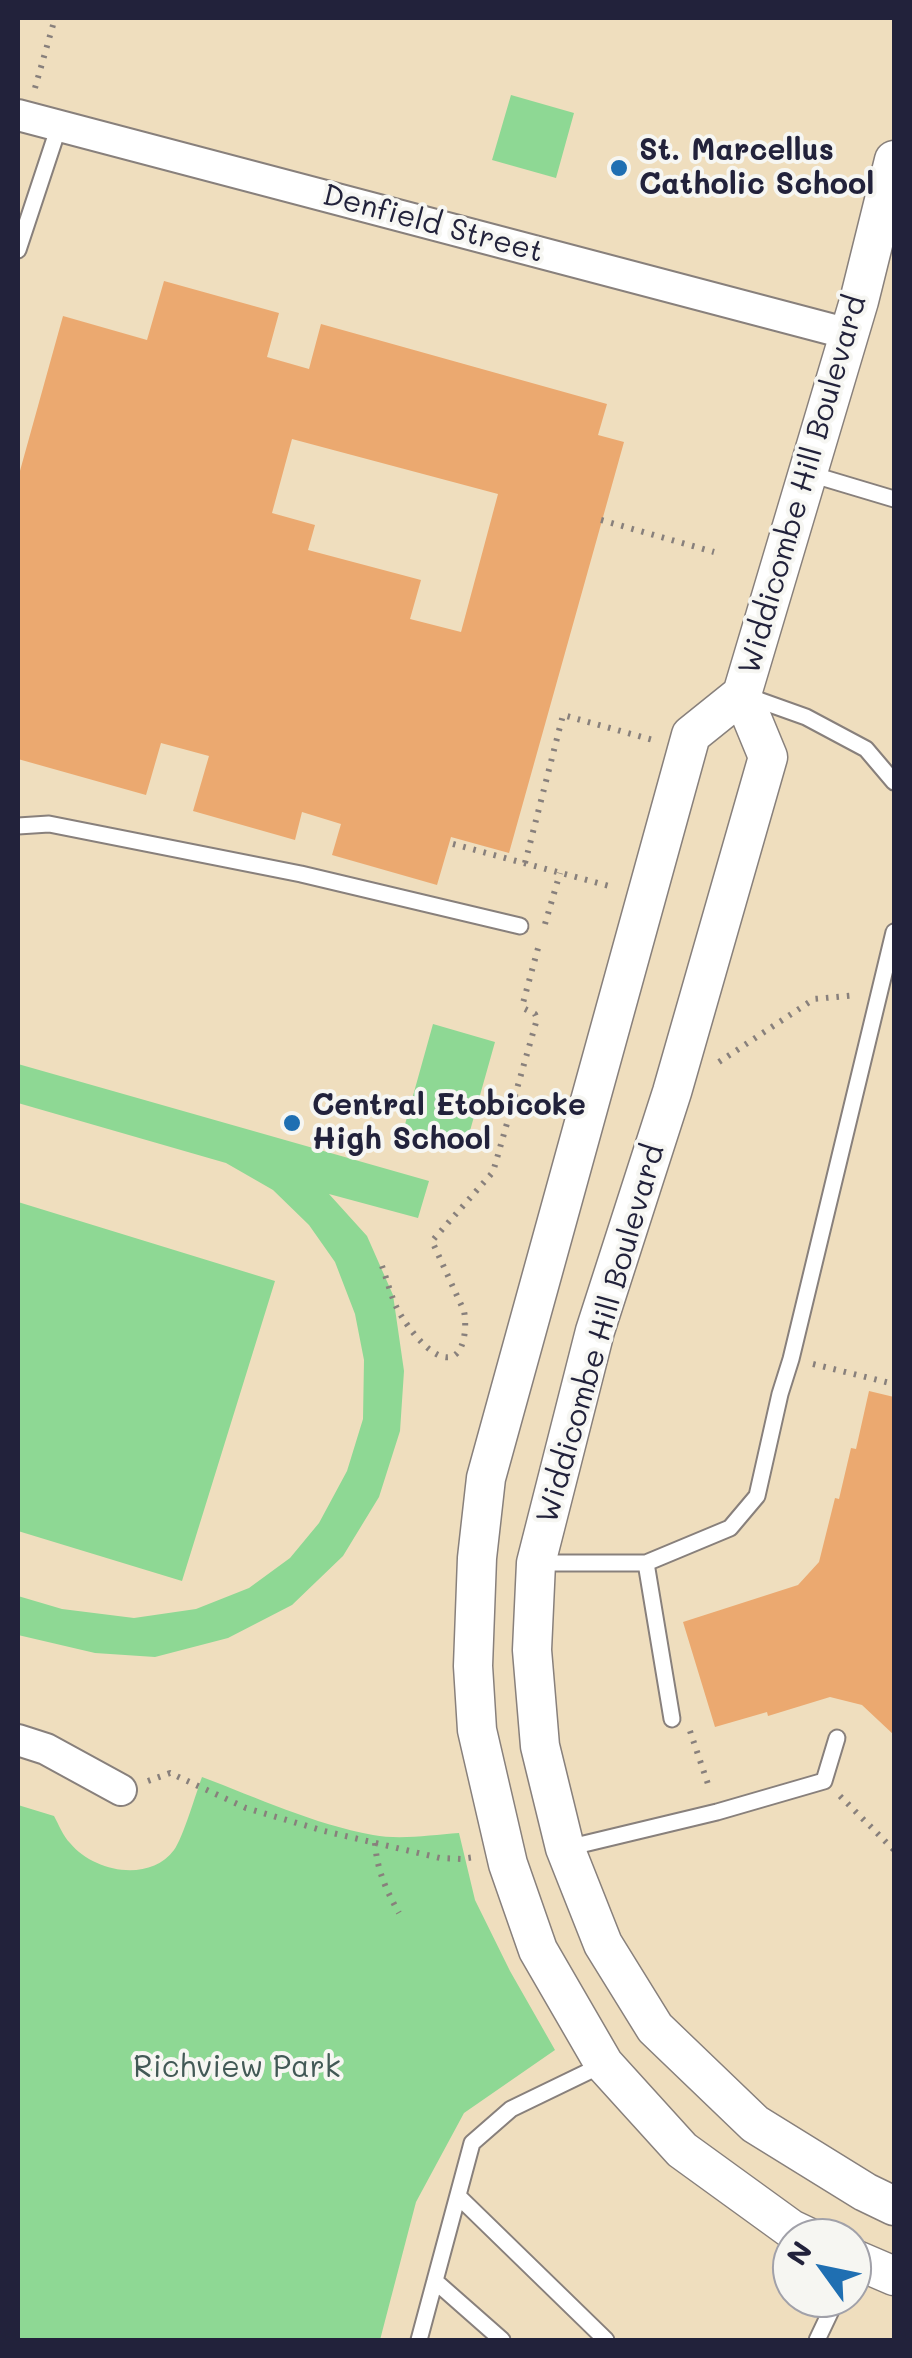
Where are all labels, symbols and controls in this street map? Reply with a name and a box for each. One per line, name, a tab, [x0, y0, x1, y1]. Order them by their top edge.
place label: St. Marcellus Catholic School	[639, 133, 874, 204]
marker: St. Marcellus Catholic School	[608, 157, 630, 179]
street label: Denfield Street	[319, 177, 547, 271]
street label: Widdicombe Hill Boulevard	[732, 292, 874, 678]
place label: Central Etobicoke High School	[312, 1088, 586, 1158]
marker: Central Etobicoke High School	[281, 1112, 303, 1134]
street label: Widdicombe Hill Boulevard	[530, 1141, 672, 1527]
park label: Richview Park	[133, 2050, 341, 2086]
north arrow	[772, 2218, 872, 2318]
text: N	[778, 2234, 819, 2271]

